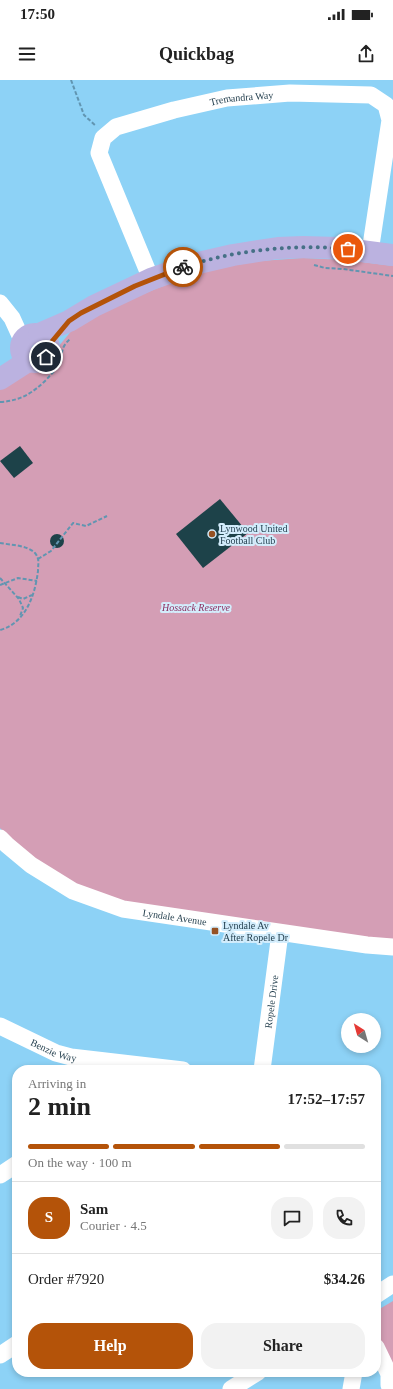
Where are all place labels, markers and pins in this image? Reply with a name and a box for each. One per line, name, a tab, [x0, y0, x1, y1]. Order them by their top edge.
pin	[331, 232, 365, 266]
pin	[29, 340, 63, 374]
place label: Lynwood United Football Club	[220, 523, 288, 546]
marker: Lynwood United Football Club	[207, 529, 217, 539]
place label: Lyndale Av After Ropele Dr	[223, 920, 289, 943]
marker: Lyndale Av After Ropele Dr	[210, 926, 220, 936]

